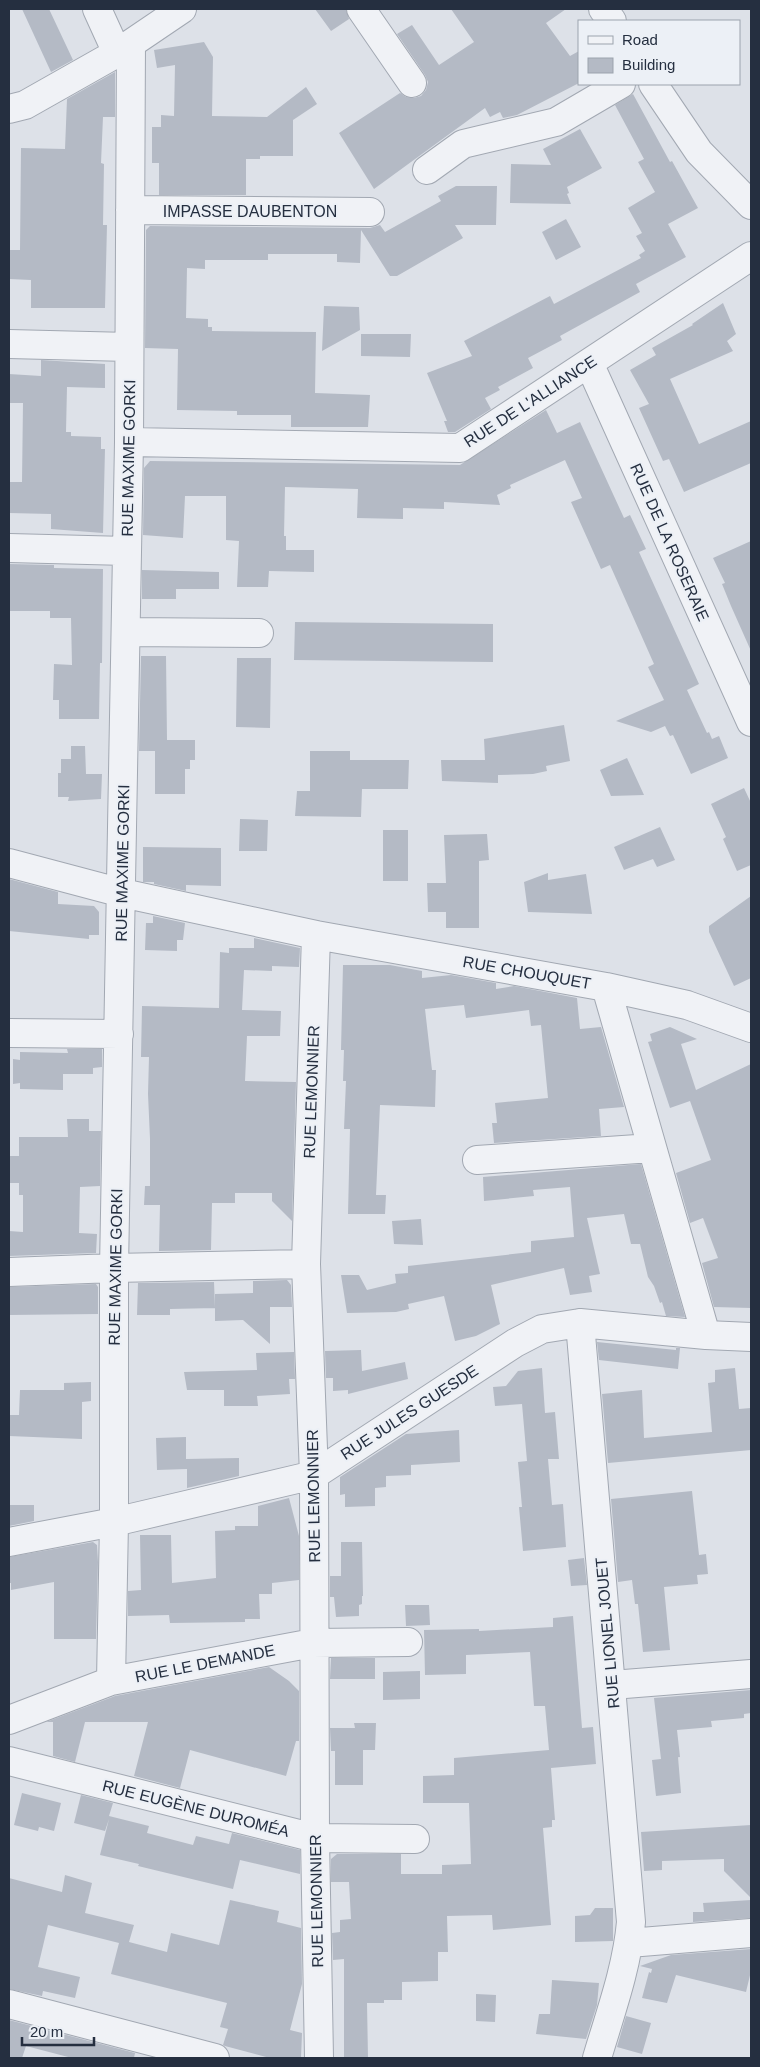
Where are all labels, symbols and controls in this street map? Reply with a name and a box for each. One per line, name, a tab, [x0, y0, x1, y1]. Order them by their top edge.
legend	[578, 20, 740, 85]
text: Road	[622, 31, 658, 48]
text: Building	[622, 56, 675, 73]
street label: IMPASSE DAUBENTON	[163, 203, 337, 220]
street label: RUE DE L'ALLIANCE	[461, 352, 600, 451]
street label: RUE MAXIME GORKI	[119, 379, 138, 537]
street label: RUE DE LA ROSERAIE	[627, 461, 712, 624]
street label: RUE MAXIME GORKI	[113, 784, 132, 942]
street label: RUE CHOUQUET	[462, 953, 593, 992]
street label: RUE LEMONNIER	[301, 1025, 322, 1159]
street label: RUE MAXIME GORKI	[106, 1188, 125, 1346]
street label: RUE JULES GUESDE	[338, 1362, 481, 1463]
street label: RUE LEMONNIER	[304, 1429, 323, 1563]
street label: RUE LIONEL JOUET	[592, 1557, 623, 1709]
street label: RUE LE DEMANDE	[134, 1642, 277, 1685]
street label: RUE EUGÈNE DUROMÉA	[101, 1776, 292, 1840]
street label: RUE LEMONNIER	[307, 1834, 326, 1968]
scale bar	[22, 2014, 95, 2046]
text: 20 m	[30, 2023, 63, 2040]

